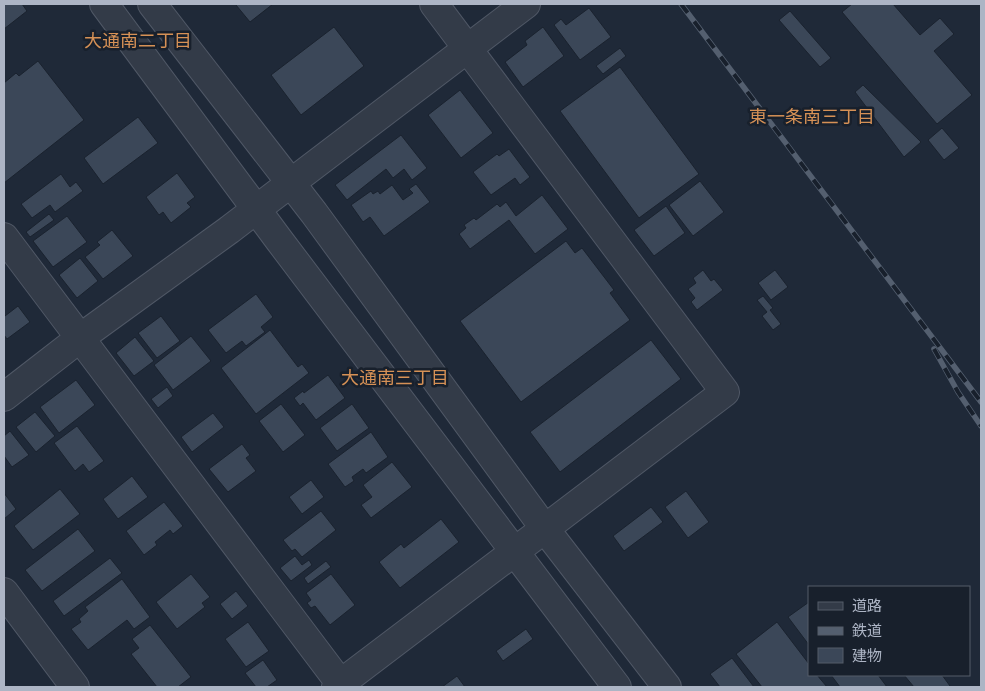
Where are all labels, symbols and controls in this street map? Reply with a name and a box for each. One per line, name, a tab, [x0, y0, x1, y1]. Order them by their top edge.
district label: 大通南二丁目	[84, 30, 192, 51]
district label: 東一条南三丁目	[749, 106, 875, 127]
district label: 大通南三丁目	[341, 367, 449, 388]
legend	[808, 586, 970, 676]
text: 道路	[852, 596, 882, 615]
text: 鉄道	[852, 621, 882, 640]
text: 建物	[852, 646, 882, 665]

